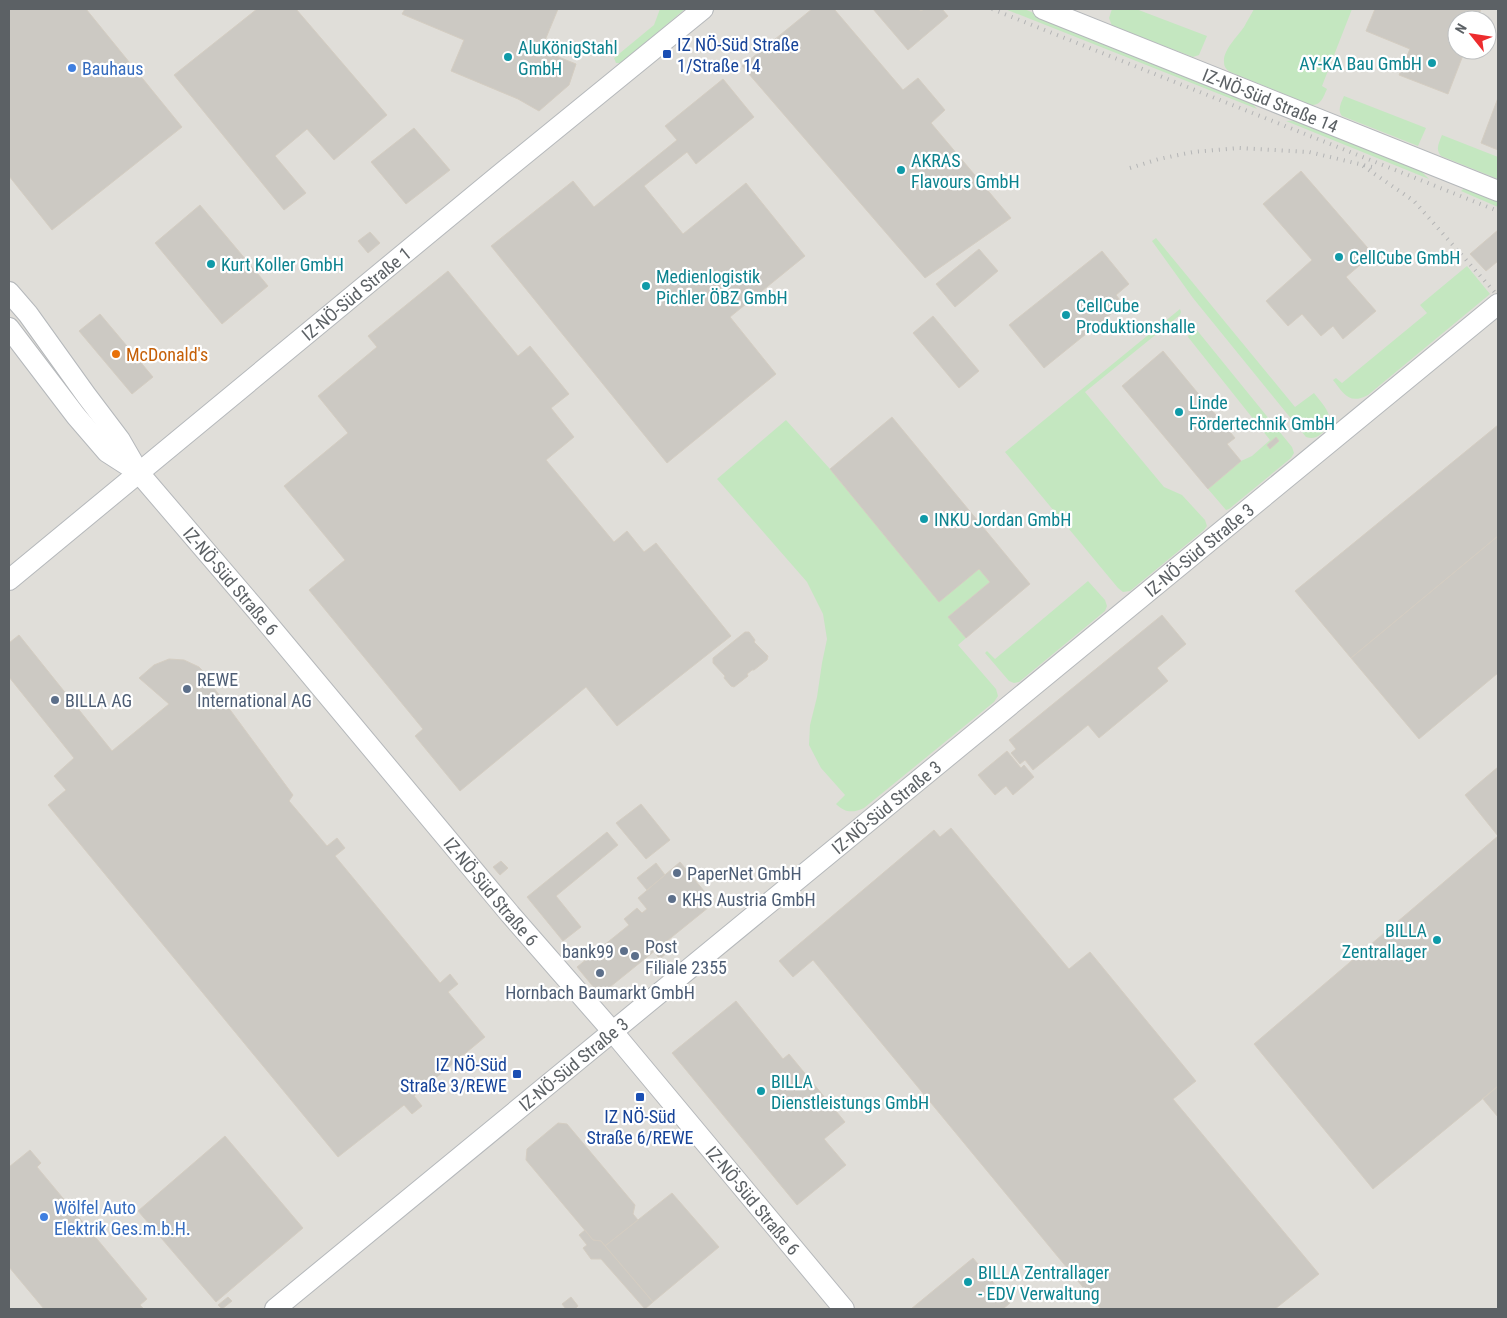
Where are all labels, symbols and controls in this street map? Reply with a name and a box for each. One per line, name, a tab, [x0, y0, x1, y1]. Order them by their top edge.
north arrow	[1447, 10, 1497, 60]
text: N	[1452, 21, 1470, 36]
place label: IZ NÖ-Süd Straße 1/Straße 14	[677, 34, 799, 76]
place label: AluKönigStahl GmbH	[518, 37, 618, 79]
marker: IZ NÖ-Süd Straße 1/Straße 14	[661, 48, 673, 60]
marker: AluKönigStahl GmbH	[502, 51, 514, 63]
place label: AY-KA Bau GmbH	[1299, 53, 1422, 74]
marker: AY-KA Bau GmbH	[1426, 57, 1438, 69]
place label: Bauhaus	[82, 58, 143, 79]
marker: Bauhaus	[66, 62, 78, 74]
street label: IZ-NÖ-Süd Straße 14	[1200, 63, 1341, 137]
place label: AKRAS Flavours GmbH	[911, 150, 1020, 192]
marker: AKRAS Flavours GmbH	[895, 164, 907, 176]
street label: IZ-NÖ-Süd Straße 1	[297, 242, 415, 345]
place label: CellCube GmbH	[1349, 247, 1460, 268]
marker: CellCube GmbH	[1333, 251, 1345, 263]
place label: Kurt Koller GmbH	[221, 254, 344, 275]
marker: Kurt Koller GmbH	[205, 258, 217, 270]
place label: Medienlogistik Pichler ÖBZ GmbH	[656, 266, 788, 308]
marker: Medienlogistik Pichler ÖBZ GmbH	[640, 280, 652, 292]
place label: CellCube Produktionshalle	[1076, 295, 1196, 337]
marker: CellCube Produktionshalle	[1060, 309, 1072, 321]
place label: McDonald's	[126, 344, 208, 365]
marker: McDonald's	[110, 348, 122, 360]
place label: Linde Fördertechnik GmbH	[1189, 392, 1335, 434]
marker: Linde Fördertechnik GmbH	[1173, 406, 1185, 418]
street label: IZ-NÖ-Süd Straße 3	[1140, 499, 1258, 601]
place label: INKU Jordan GmbH	[934, 509, 1071, 530]
marker: INKU Jordan GmbH	[918, 513, 930, 525]
street label: IZ-NÖ-Süd Straße 6	[179, 523, 283, 639]
place label: REWE International AG	[197, 669, 312, 711]
marker: REWE International AG	[181, 683, 193, 695]
place label: BILLA AG	[65, 690, 132, 711]
marker: BILLA AG	[49, 694, 61, 706]
street label: IZ-NÖ-Süd Straße 3	[827, 756, 945, 858]
street label: IZ-NÖ-Süd Straße 6	[440, 833, 543, 950]
place label: PaperNet GmbH	[687, 863, 802, 884]
marker: PaperNet GmbH	[671, 867, 683, 879]
place label: KHS Austria GmbH	[682, 889, 816, 910]
marker: KHS Austria GmbH	[666, 893, 678, 905]
place label: BILLA Zentrallager	[1342, 920, 1428, 962]
marker: BILLA Zentrallager	[1431, 934, 1443, 946]
place label: Post Filiale 2355	[645, 936, 727, 978]
place label: bank99	[562, 941, 614, 962]
marker: bank99	[618, 945, 630, 957]
marker: Post Filiale 2355	[629, 950, 641, 962]
marker: Hornbach Baumarkt GmbH	[594, 967, 606, 979]
place label: Hornbach Baumarkt GmbH	[505, 982, 695, 1003]
street label: IZ-NÖ-Süd Straße 3	[514, 1013, 632, 1115]
place label: IZ NÖ-Süd Straße 3/REWE	[400, 1054, 507, 1096]
marker: IZ NÖ-Süd Straße 3/REWE	[511, 1068, 523, 1080]
place label: BILLA Dienstleistungs GmbH	[771, 1071, 929, 1113]
marker: BILLA Dienstleistungs GmbH	[755, 1085, 767, 1097]
marker: IZ NÖ-Süd Straße 6/REWE	[634, 1091, 646, 1103]
place label: IZ NÖ-Süd Straße 6/REWE	[586, 1106, 694, 1148]
street label: IZ-NÖ-Süd Straße 6	[702, 1141, 805, 1259]
place label: Wölfel Auto Elektrik Ges.m.b.H.	[54, 1197, 191, 1239]
marker: Wölfel Auto Elektrik Ges.m.b.H.	[38, 1211, 50, 1223]
place label: BILLA Zentrallager - EDV Verwaltung	[978, 1262, 1110, 1304]
marker: BILLA Zentrallager - EDV Verwaltung	[962, 1276, 974, 1288]

